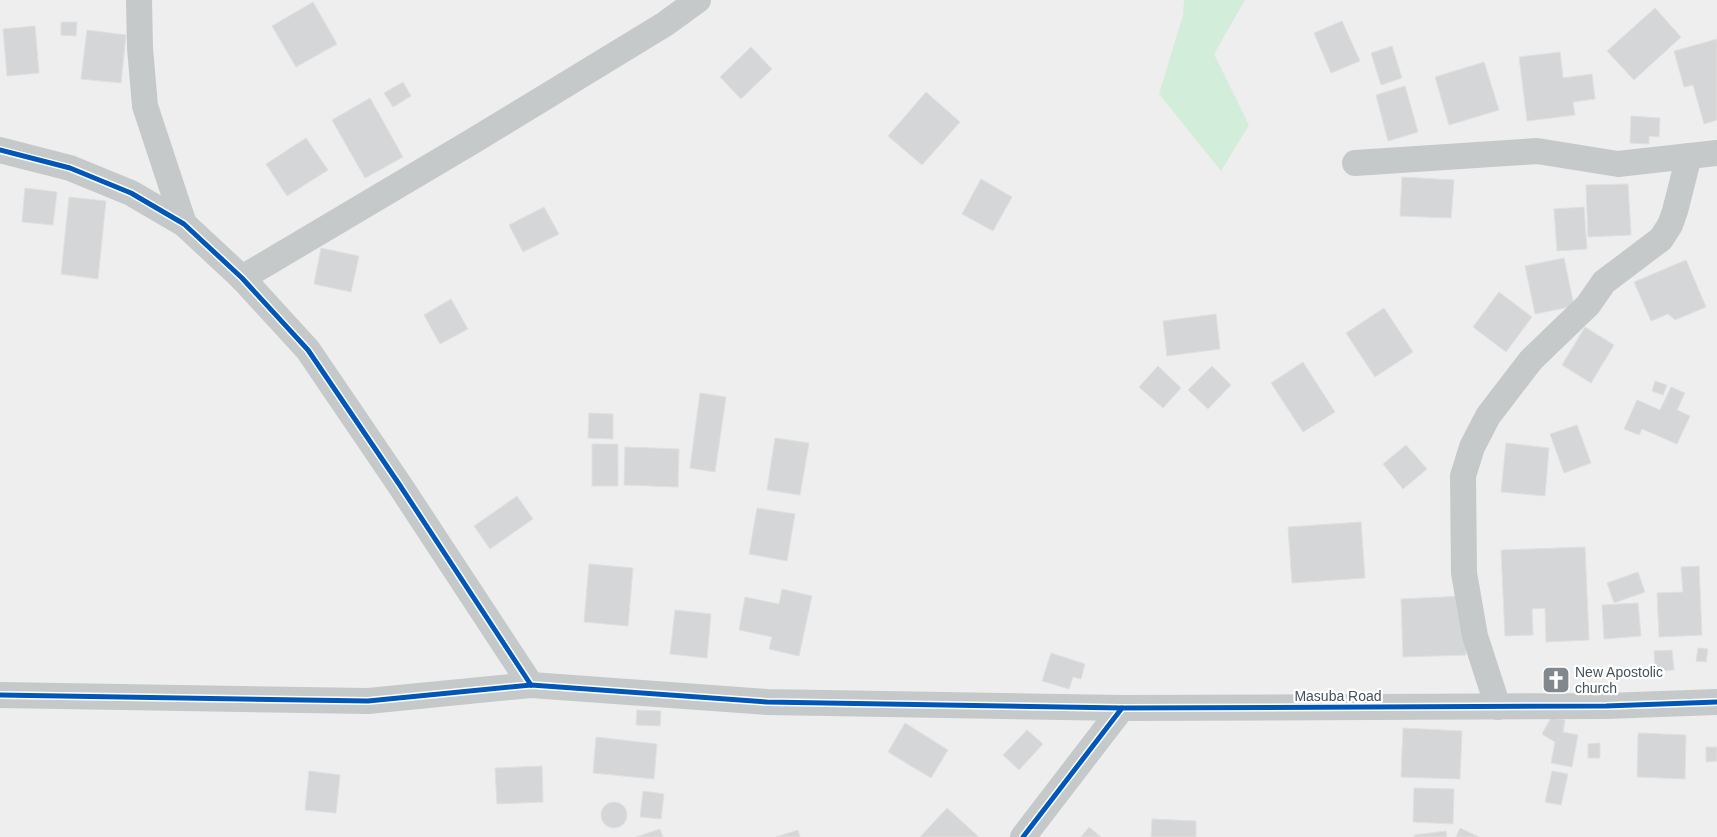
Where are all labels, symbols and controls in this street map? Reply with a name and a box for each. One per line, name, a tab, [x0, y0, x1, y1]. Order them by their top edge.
place label: New Apostolic church	[1575, 664, 1663, 696]
church icon: New Apostolic church	[1541, 665, 1571, 695]
street label: Masuba Road	[1294, 688, 1382, 704]

